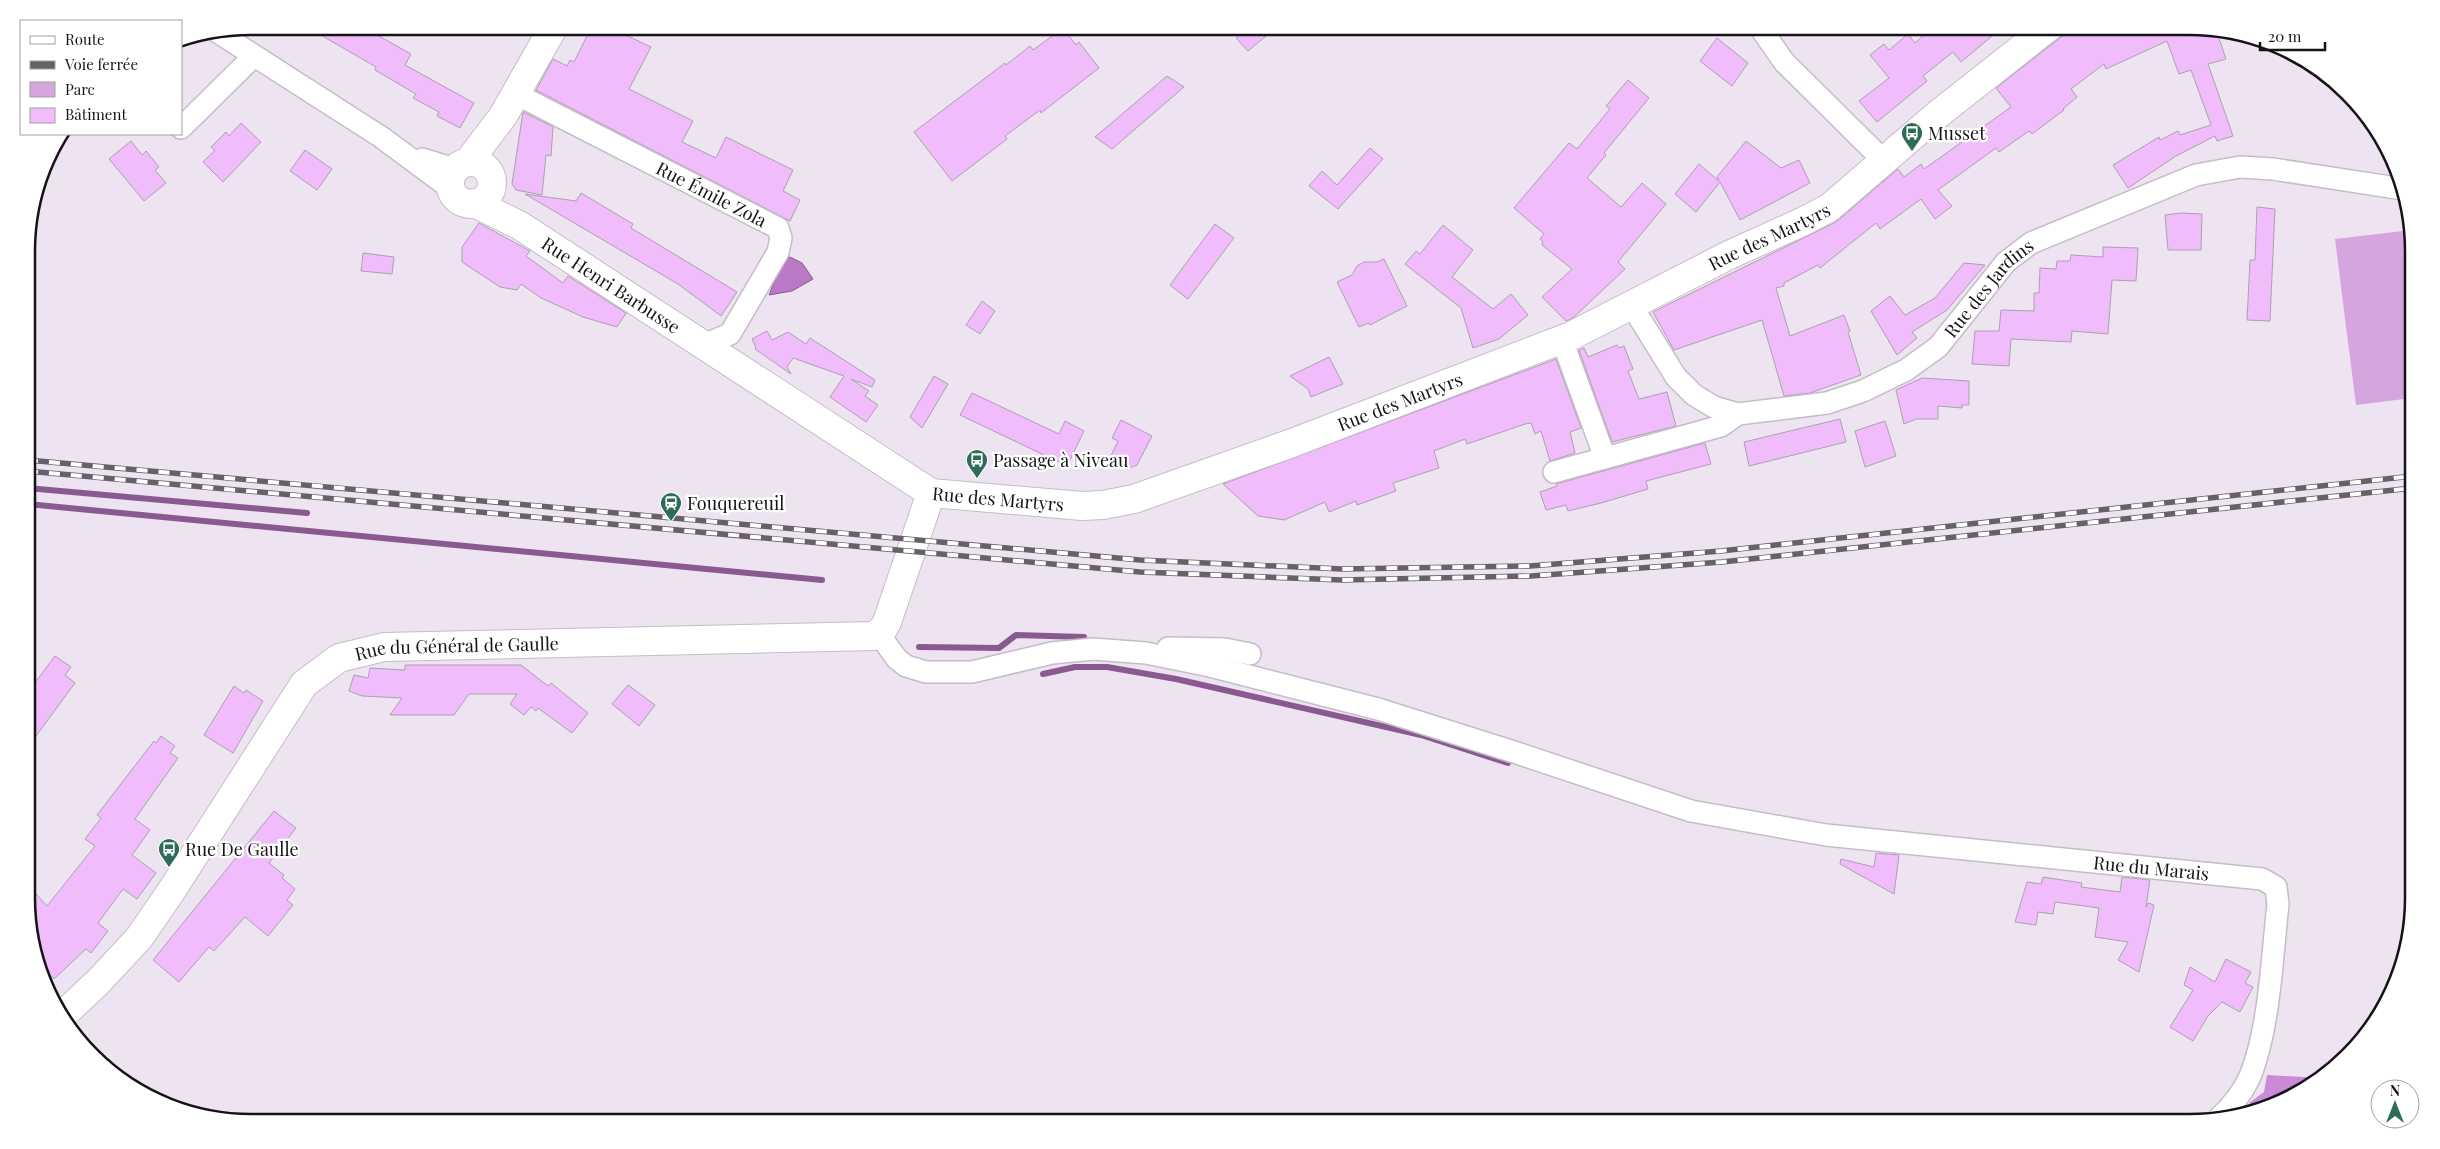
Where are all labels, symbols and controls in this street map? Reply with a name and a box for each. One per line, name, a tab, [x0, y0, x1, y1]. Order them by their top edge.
legend	[20, 20, 182, 135]
scale bar	[2260, 20, 2325, 52]
text: 20 m	[2268, 26, 2302, 46]
text: Route	[65, 29, 105, 49]
text: Voie ferrée	[64, 54, 138, 74]
text: Parc	[65, 79, 95, 99]
text: Bâtiment	[65, 104, 127, 124]
bus stop icon: Musset	[1900, 121, 1924, 152]
place label: Musset	[1928, 121, 1986, 145]
street label: Rue Émile Zola	[652, 156, 771, 232]
street label: Rue des Martyrs	[1704, 197, 1834, 276]
street label: Rue Henri Barbusse	[537, 231, 685, 339]
street label: Rue des Jardins	[1938, 234, 2038, 342]
street label: Rue des Martyrs	[1334, 367, 1466, 436]
bus stop icon: Passage à Niveau	[965, 448, 989, 479]
place label: Passage à Niveau	[993, 448, 1129, 472]
street label: Rue des Martyrs	[931, 481, 1065, 516]
station icon: Fouquereuil	[659, 491, 683, 522]
place label: Fouquereuil	[687, 491, 784, 515]
street label: Rue du Général de Gaulle	[352, 631, 559, 666]
bus stop icon: Rue De Gaulle	[157, 837, 181, 868]
place label: Rue De Gaulle	[185, 837, 299, 861]
street label: Rue du Marais	[2092, 850, 2210, 886]
north arrow	[2370, 1079, 2420, 1129]
text: N	[2390, 1081, 2400, 1100]

